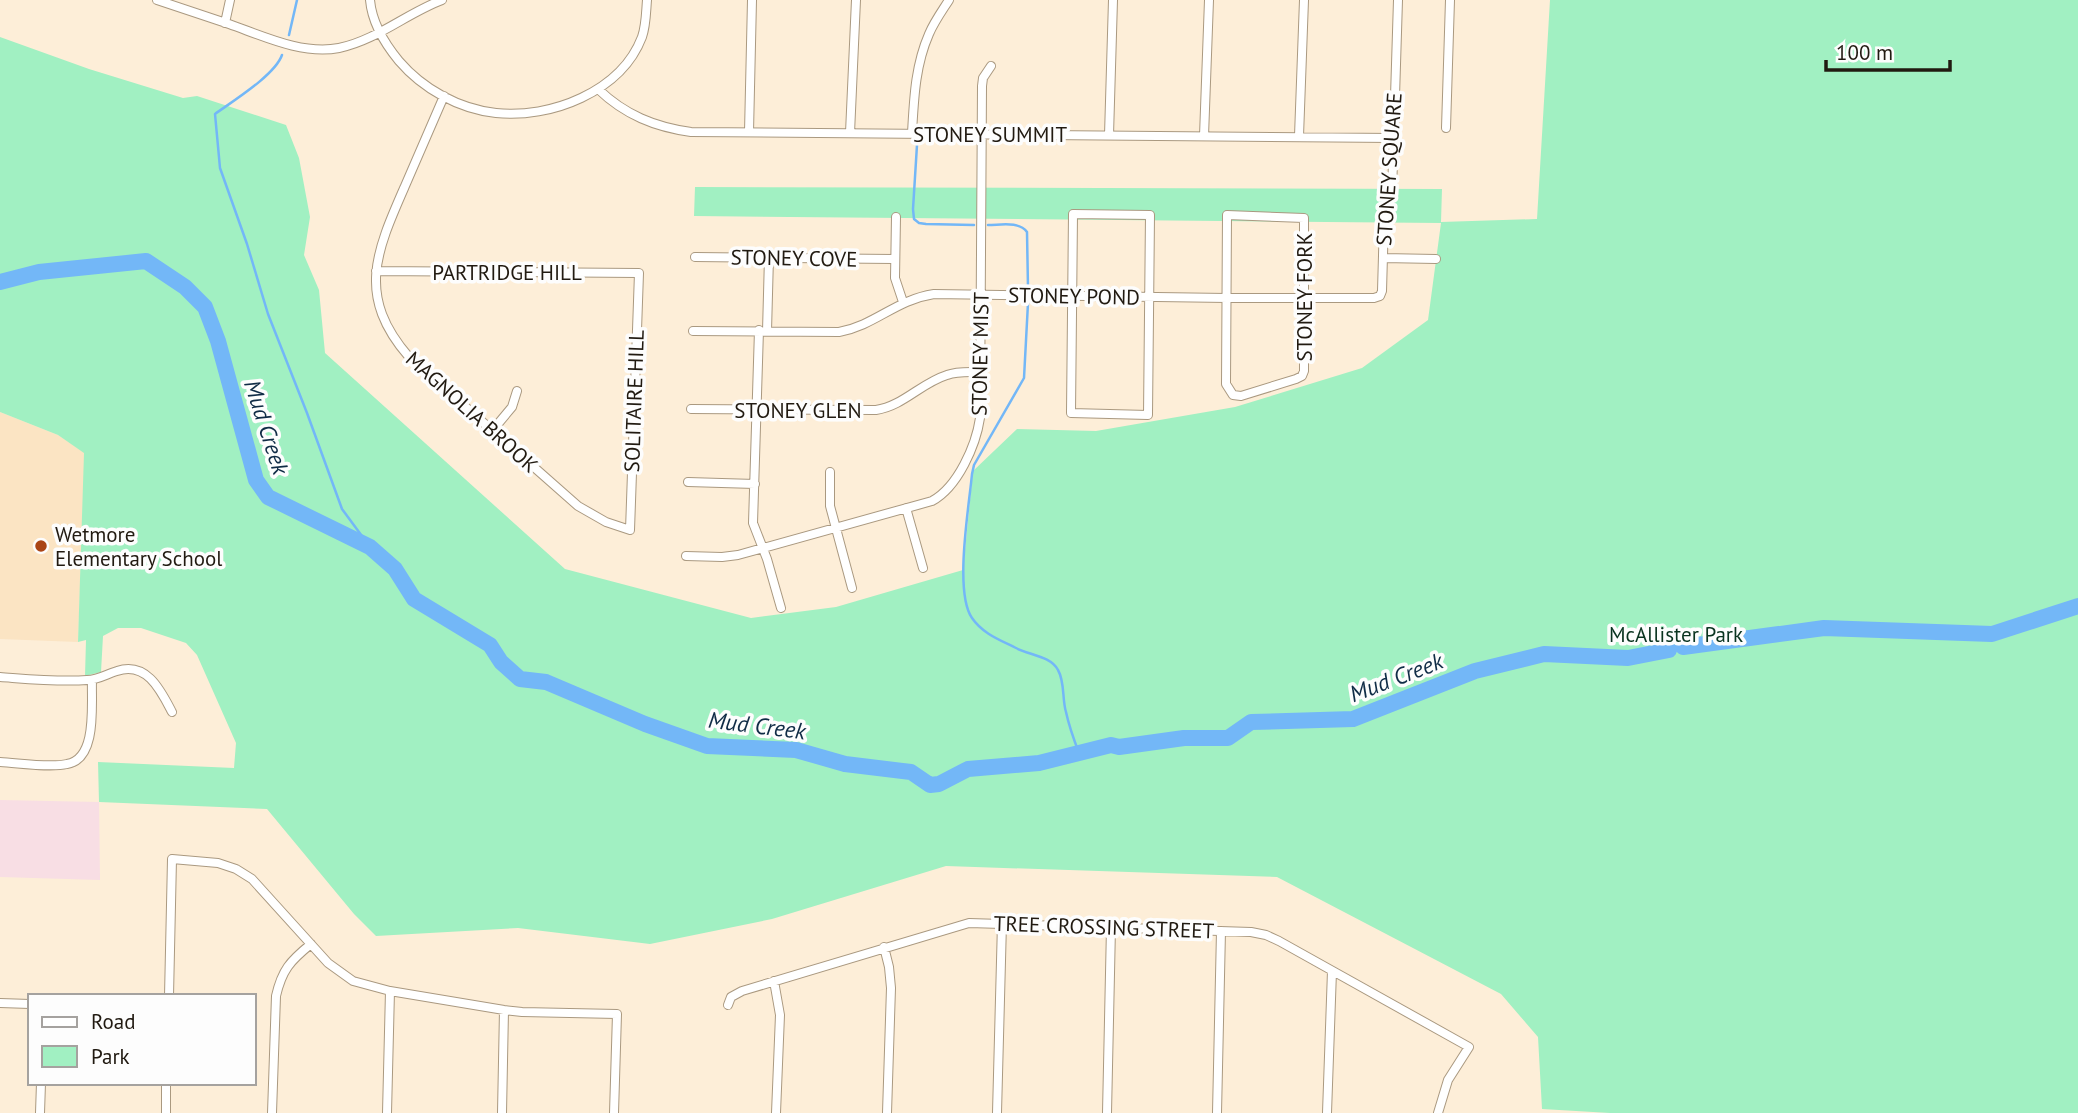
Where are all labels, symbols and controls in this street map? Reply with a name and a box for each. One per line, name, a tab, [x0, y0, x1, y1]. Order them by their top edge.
scale bar	[1826, 28, 1950, 72]
text: 100 m	[1836, 39, 1893, 66]
street label: STONEY SQUARE	[1370, 91, 1408, 247]
street label: STONEY SUMMIT	[913, 121, 1067, 148]
street label: STONEY FORK	[1291, 232, 1318, 361]
street label: STONEY COVE	[730, 243, 858, 273]
street label: PARTRIDGE HILL	[432, 259, 582, 286]
street label: STONEY POND	[1008, 281, 1140, 311]
street label: STONEY MIST	[965, 291, 995, 416]
street label: SOLITAIRE HILL	[618, 329, 650, 473]
street label: MAGNOLIA BROOK	[400, 345, 544, 479]
water label: Mud Creek	[238, 376, 296, 480]
street label: STONEY GLEN	[734, 397, 862, 424]
place label: Wetmore Elementary School	[55, 521, 222, 572]
marker: Wetmore Elementary School	[33, 538, 49, 554]
park label: McAllister Park	[1609, 621, 1743, 648]
water label: Mud Creek	[1345, 645, 1448, 708]
water label: Mud Creek	[707, 705, 809, 746]
street label: TREE CROSSING STREET	[993, 910, 1215, 944]
legend	[28, 994, 256, 1085]
text: Road	[91, 1008, 135, 1035]
text: Park	[91, 1043, 130, 1070]

